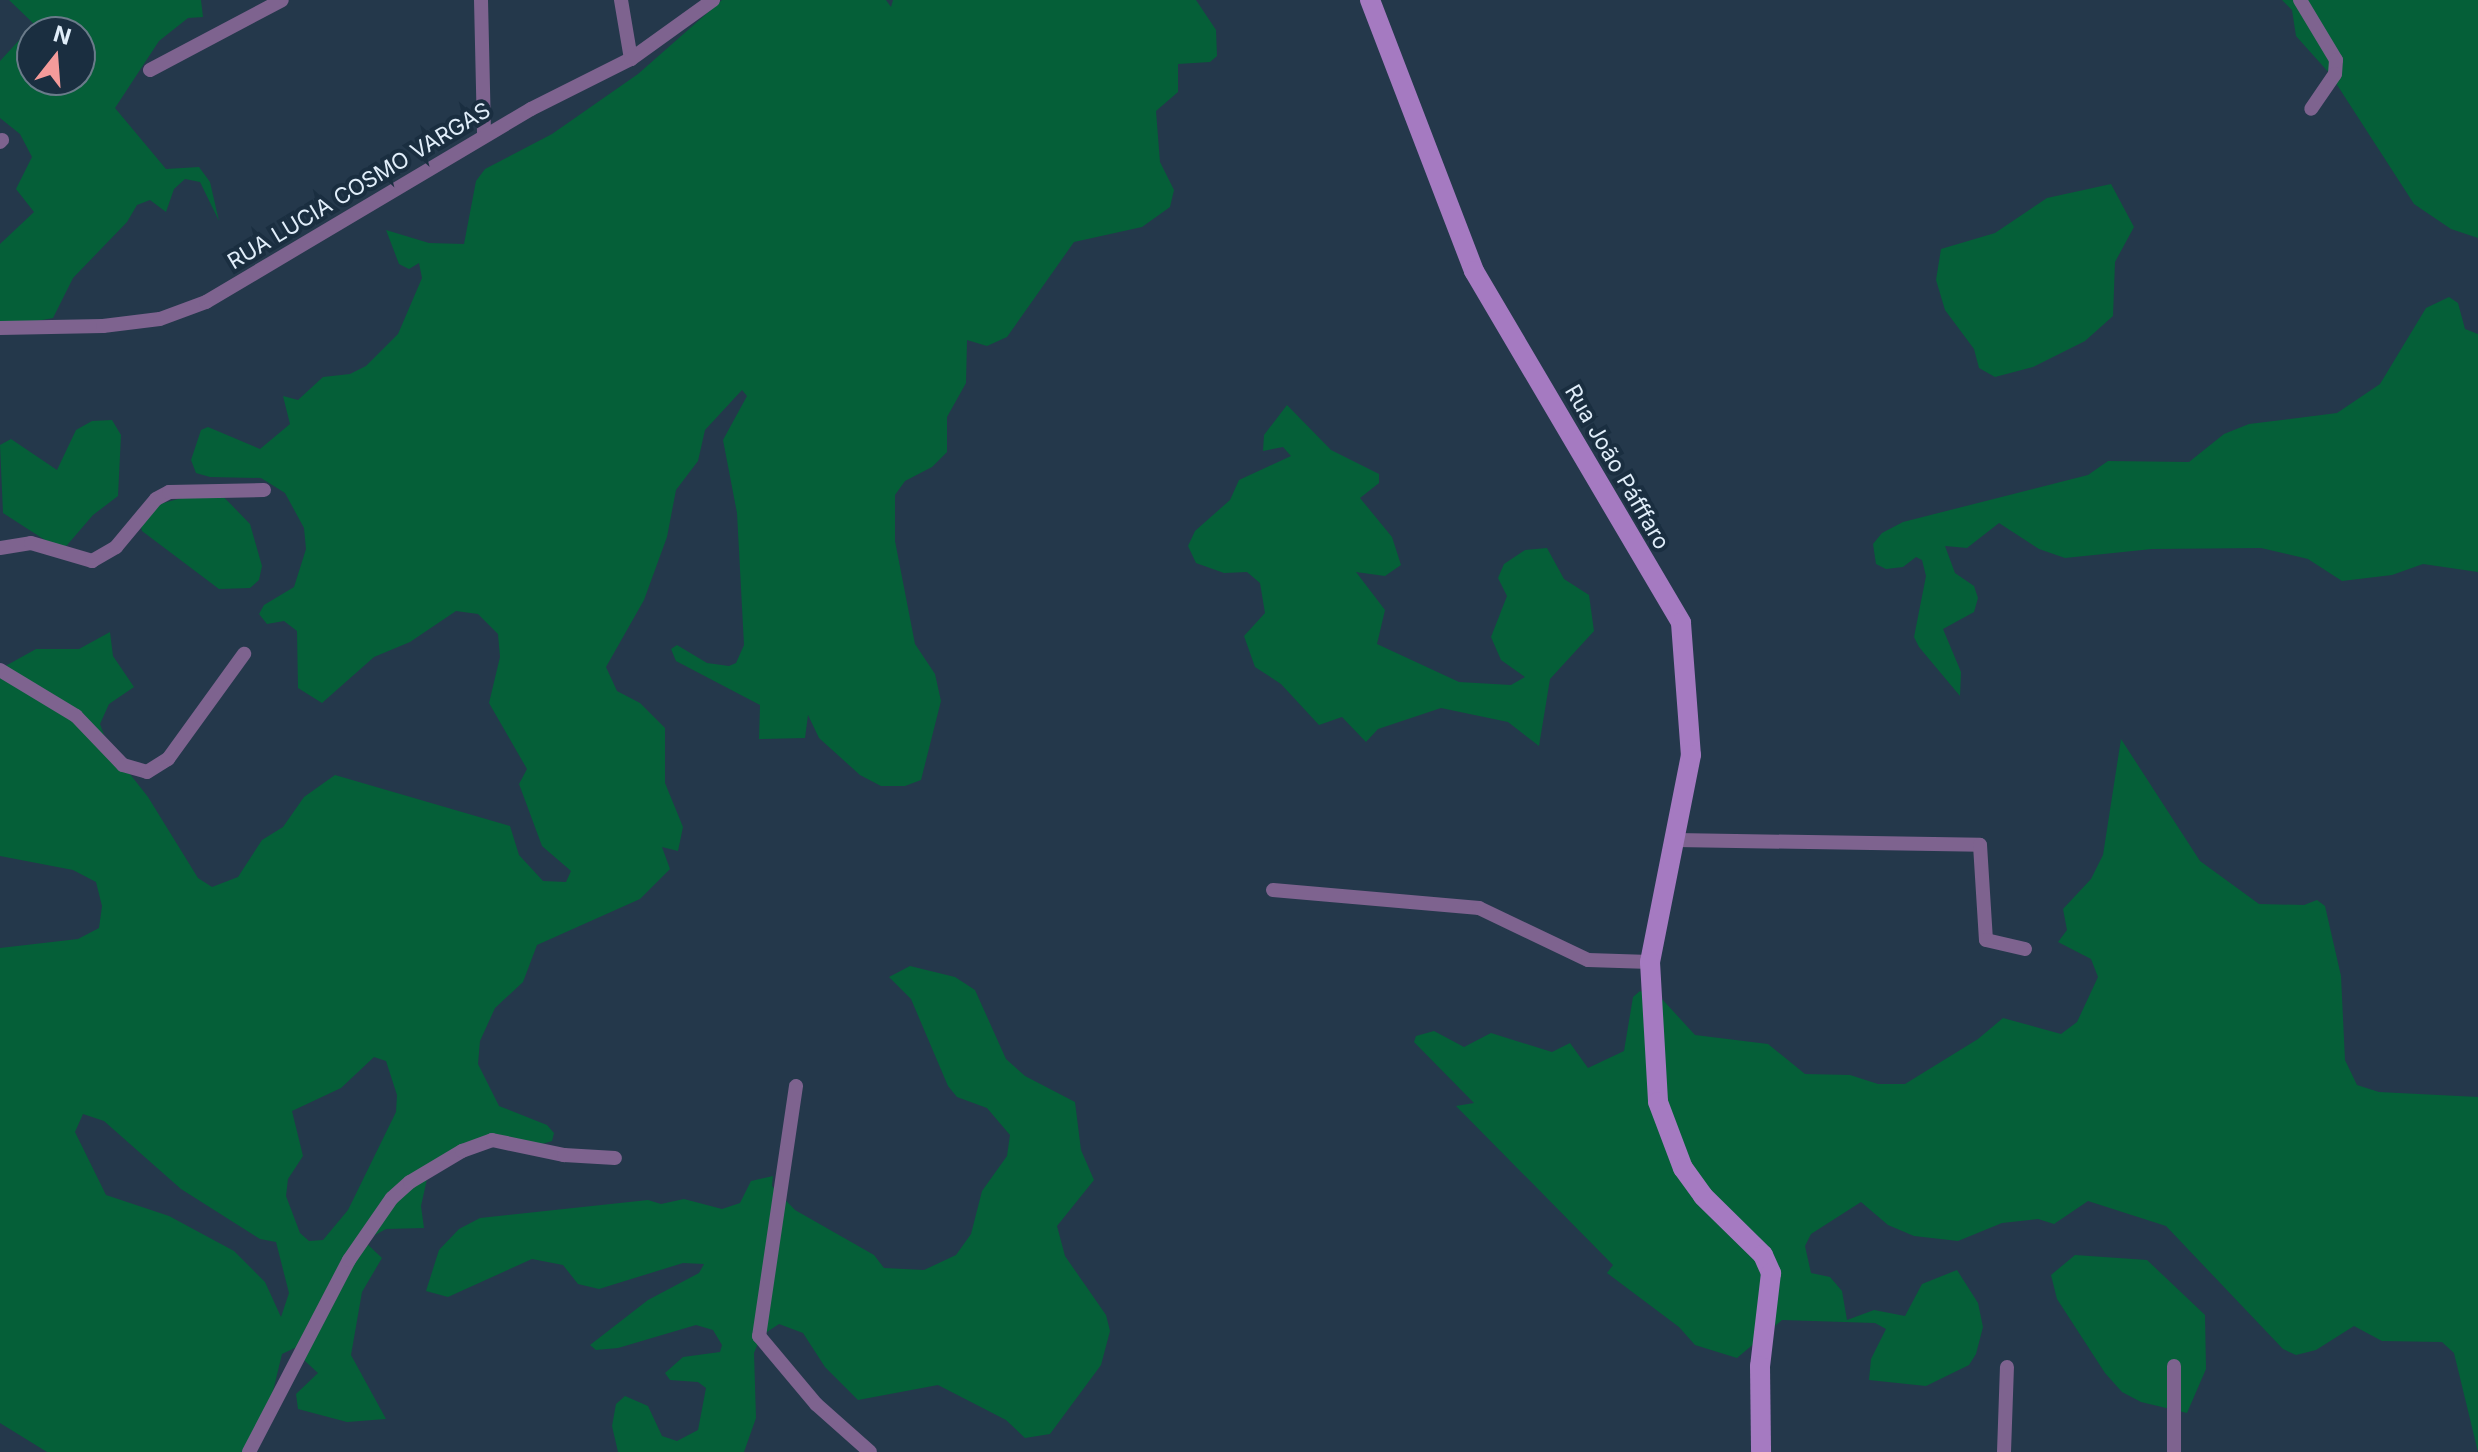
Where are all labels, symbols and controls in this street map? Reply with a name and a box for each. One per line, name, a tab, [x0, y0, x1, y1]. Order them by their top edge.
north arrow	[16, 16, 96, 96]
text: N	[51, 20, 74, 50]
street label: RUA LUCIA COSMO VARGAS	[223, 97, 495, 275]
street label: Rua João Páfffaro	[1559, 380, 1675, 554]

